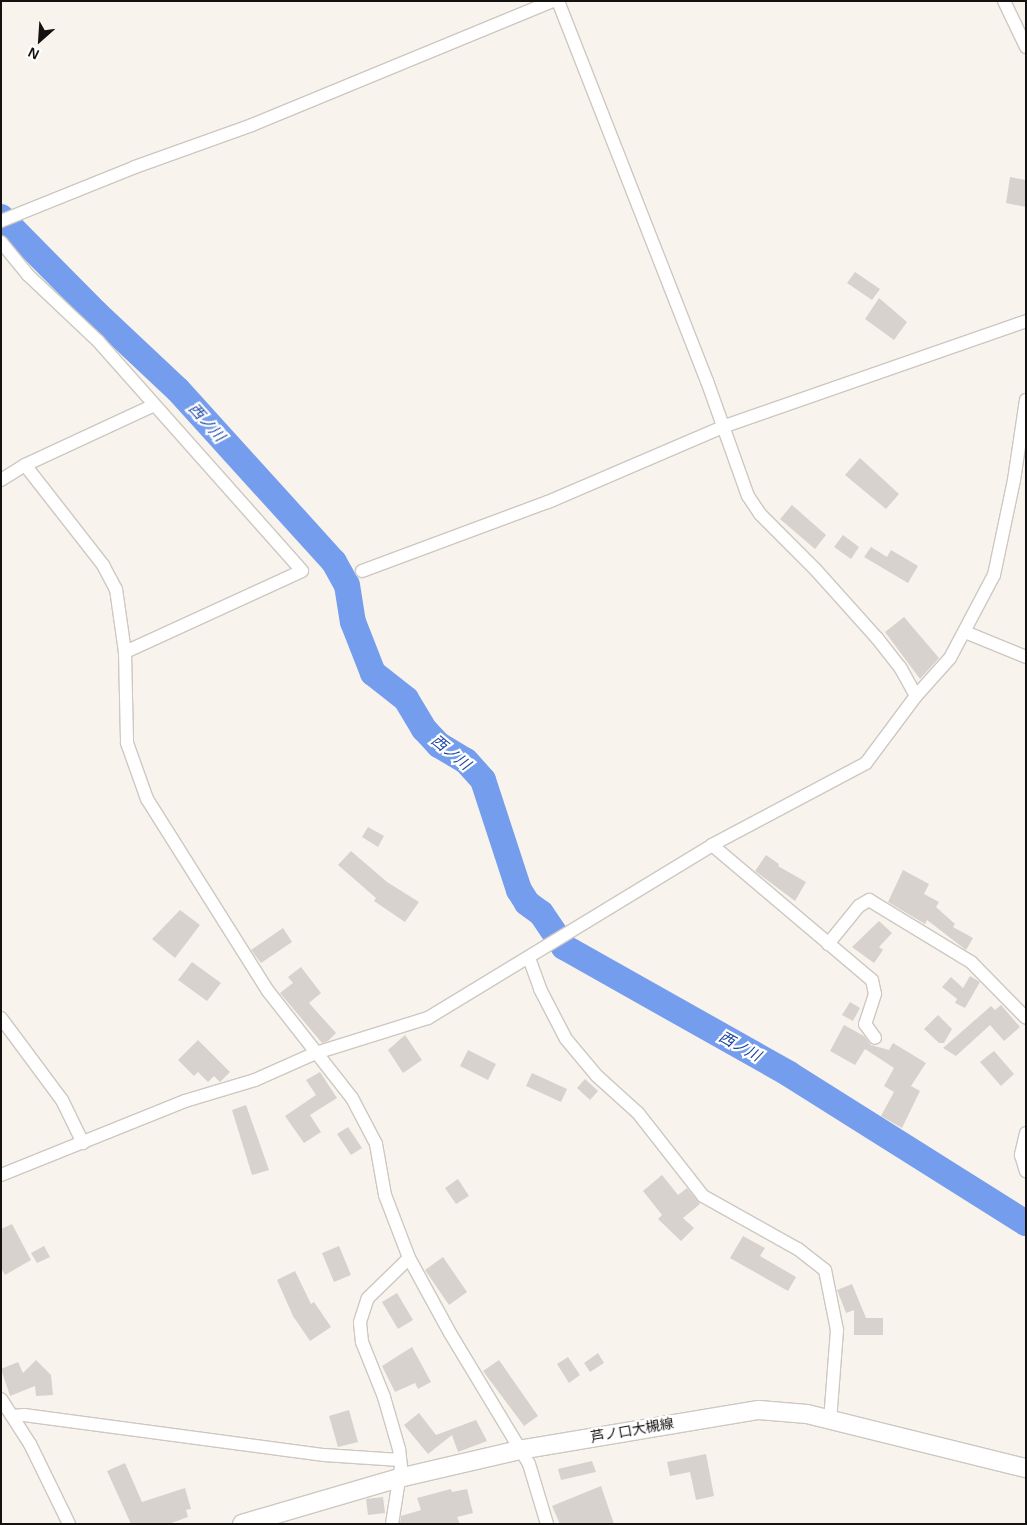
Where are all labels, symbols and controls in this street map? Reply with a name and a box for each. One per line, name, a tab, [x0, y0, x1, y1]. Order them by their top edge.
north arrow	[15, 15, 65, 65]
text: N	[25, 44, 41, 63]
water label: 西ノ川	[185, 399, 229, 445]
water label: 西ノ川	[428, 731, 474, 773]
water label: 西ノ川	[716, 1027, 764, 1065]
street label: 芦ノ口大槻線	[589, 1414, 675, 1446]

